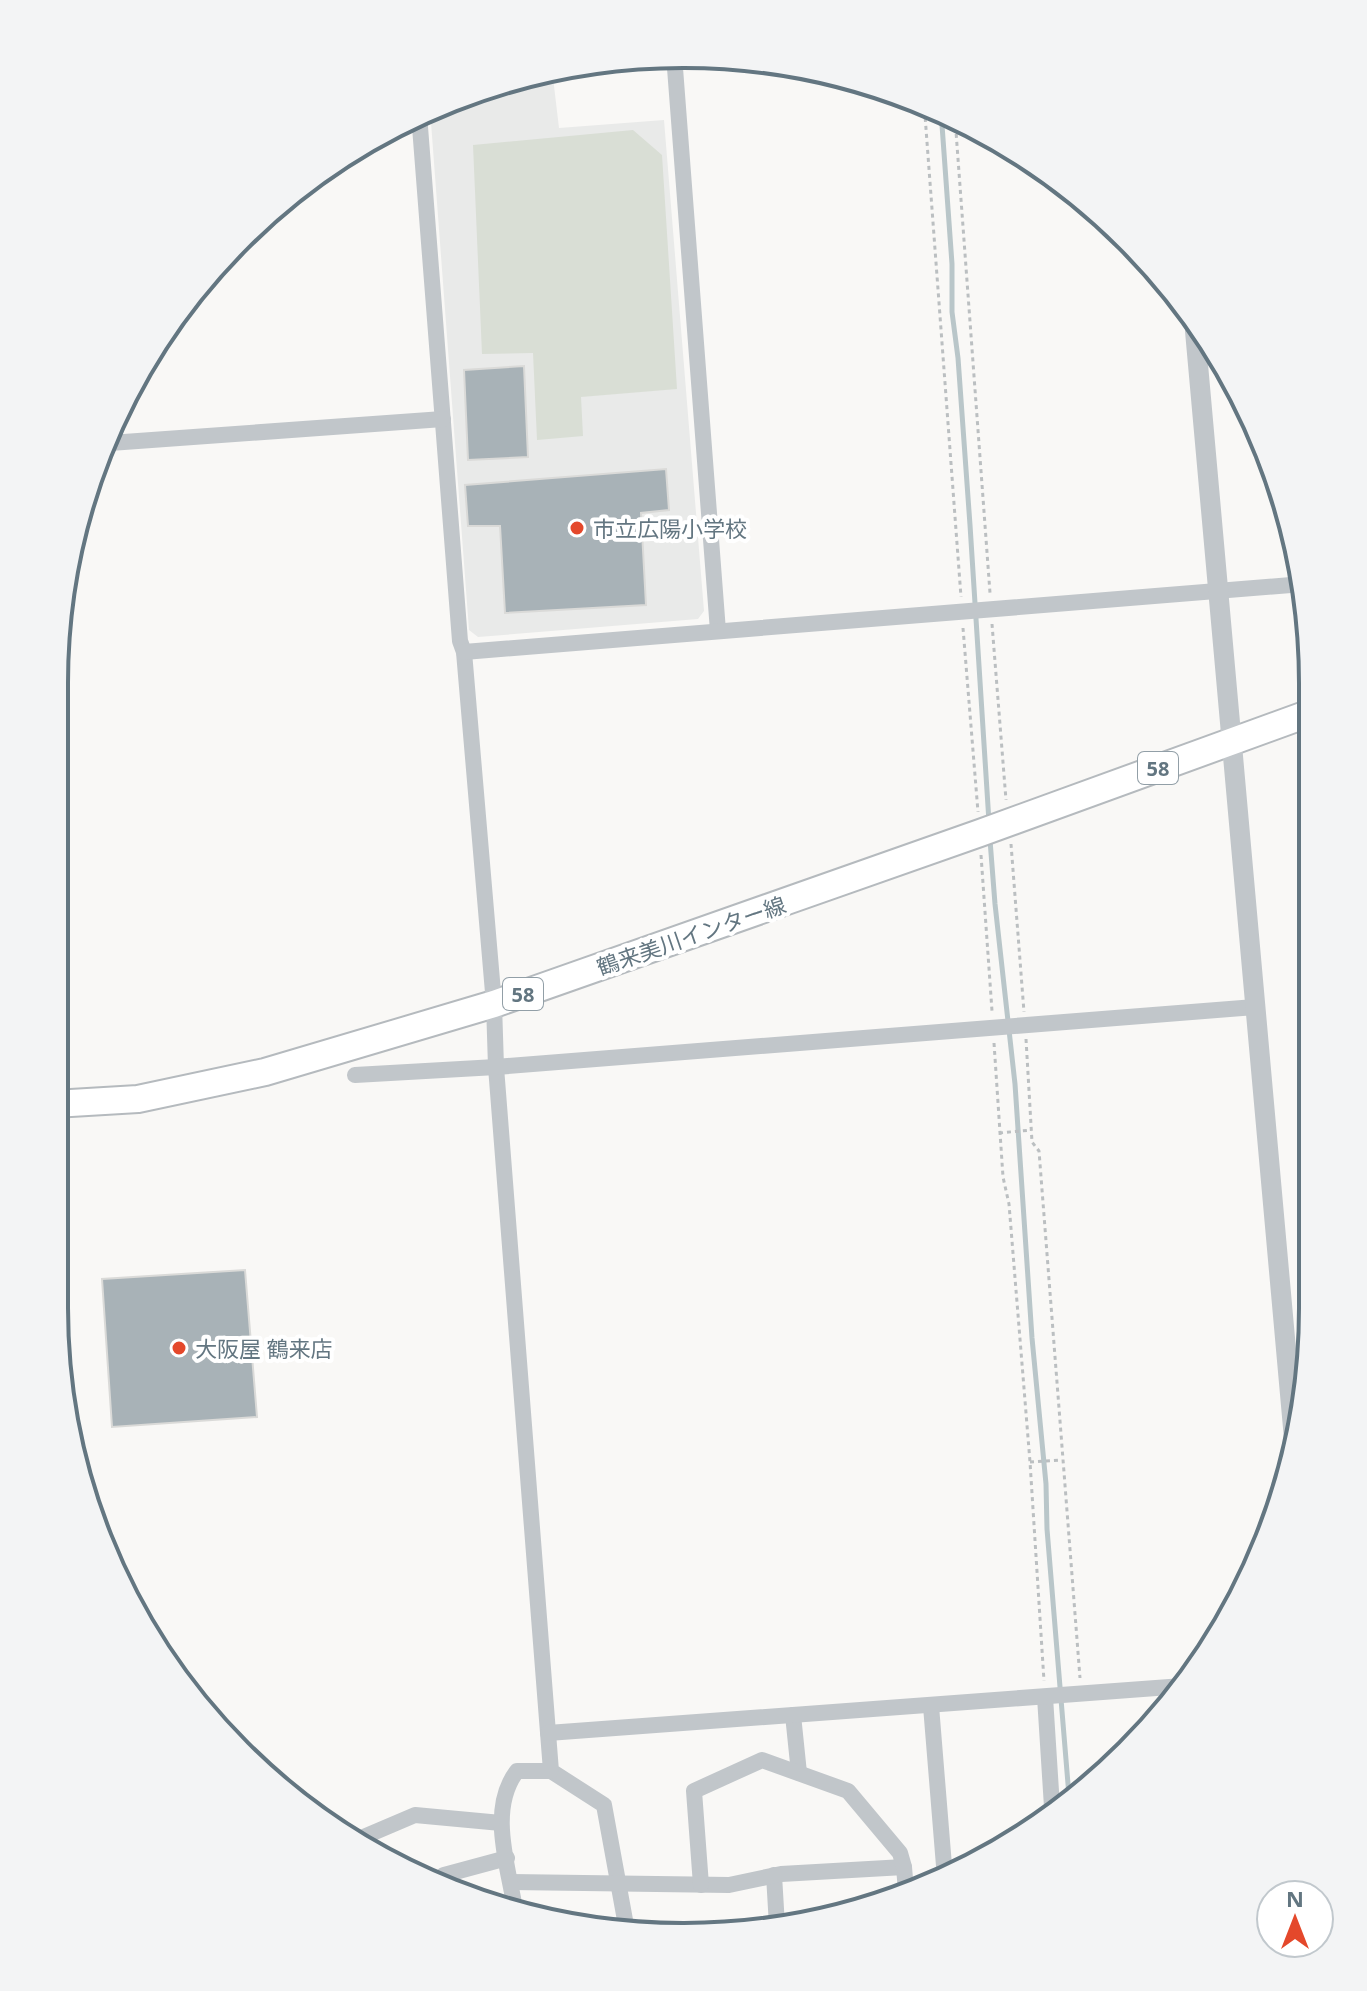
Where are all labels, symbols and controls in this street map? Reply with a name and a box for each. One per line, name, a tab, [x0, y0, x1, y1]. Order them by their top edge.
place label: 市立広陽小学校	[593, 513, 747, 543]
marker: 市立広陽小学校	[568, 519, 586, 537]
road number: 58	[1138, 752, 1178, 784]
street label: 鶴来美川インター線	[593, 889, 789, 981]
road number: 58	[503, 978, 543, 1010]
place label: 大阪屋 鶴来店	[195, 1333, 333, 1363]
marker: 大阪屋 鶴来店	[170, 1339, 188, 1357]
north arrow	[1255, 1879, 1335, 1959]
text: N	[1286, 1883, 1304, 1913]

